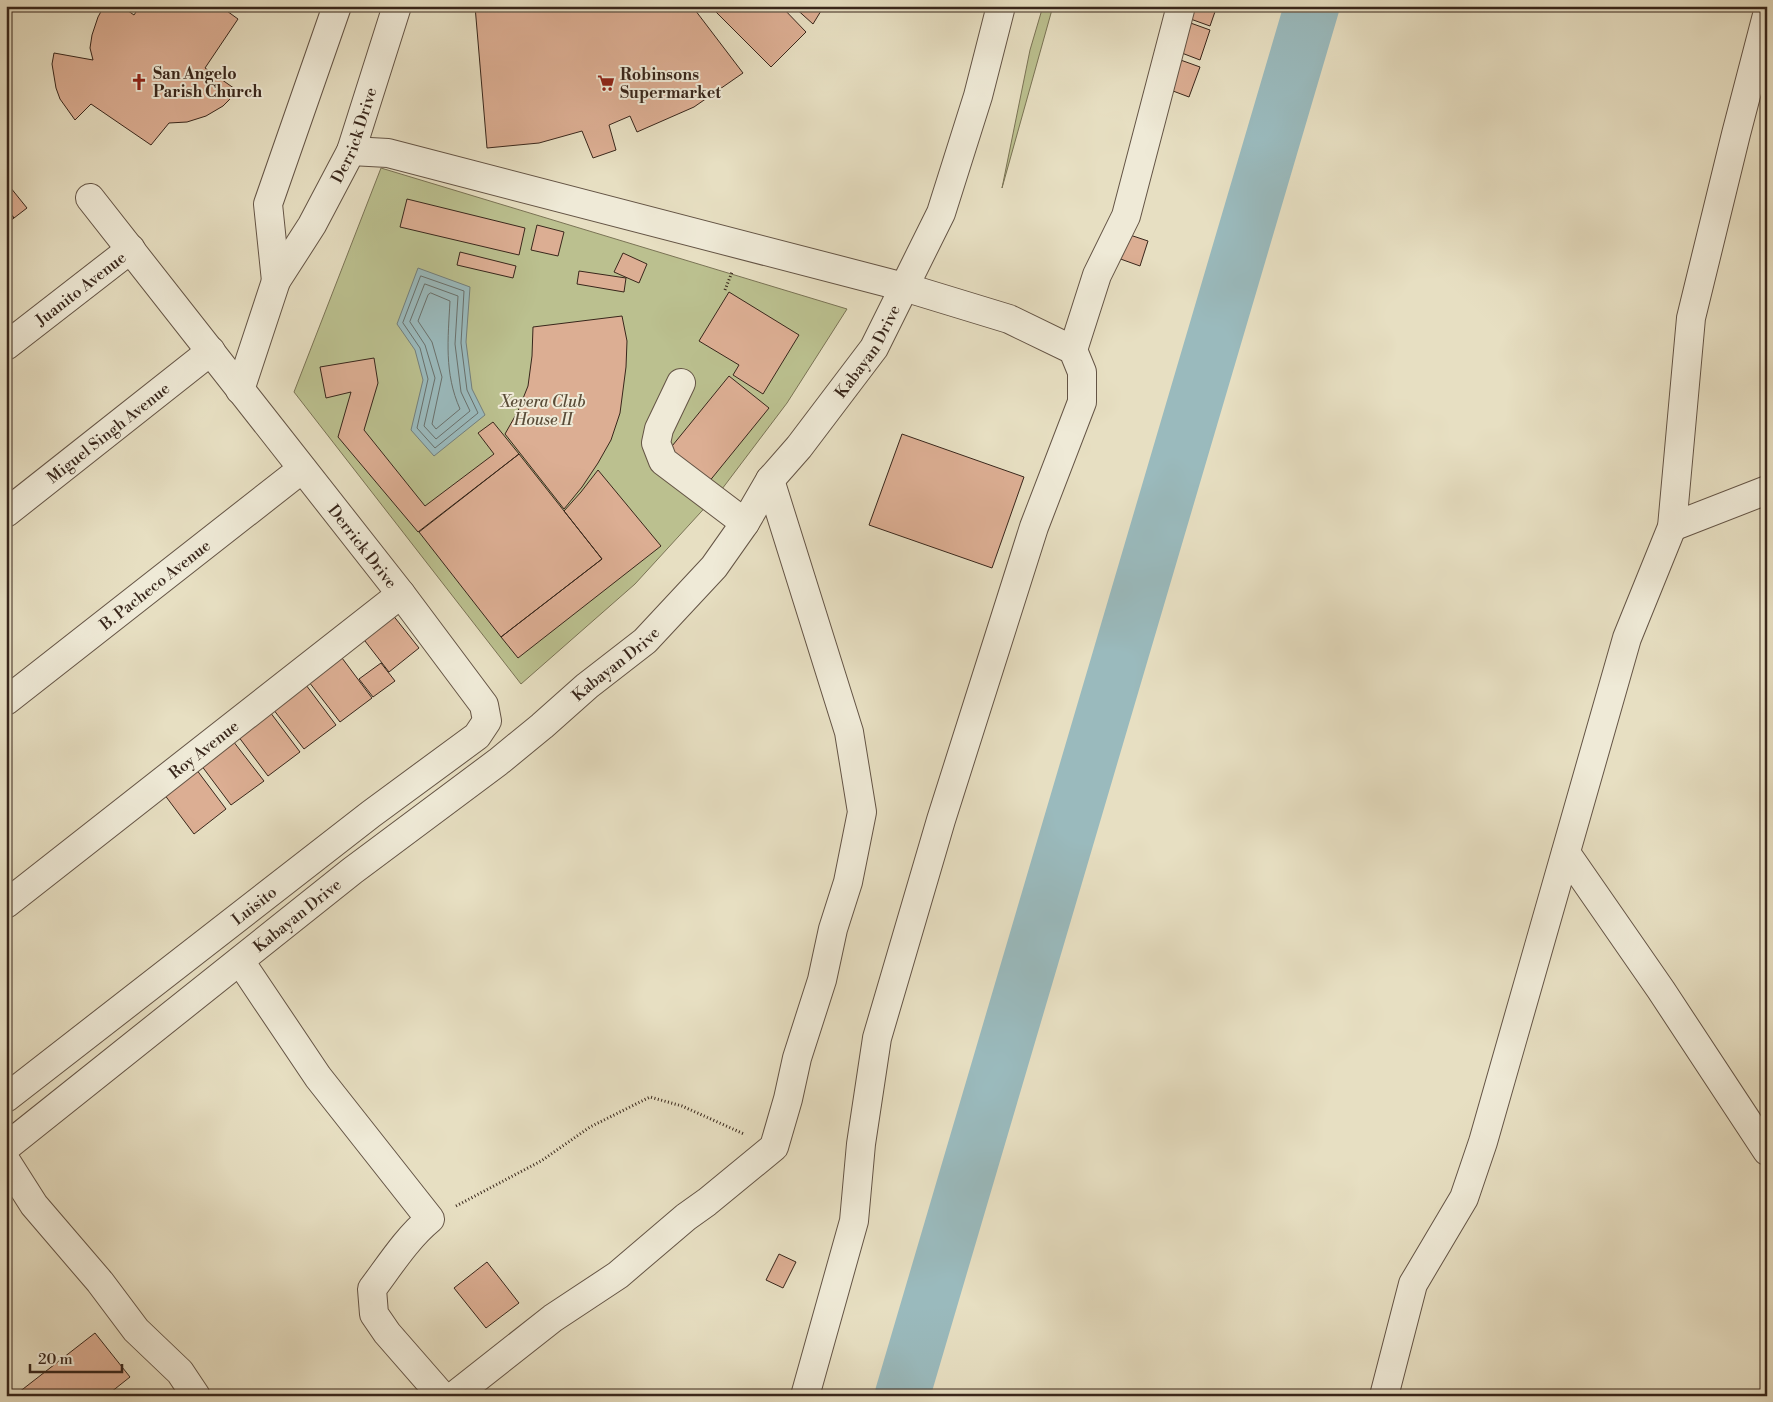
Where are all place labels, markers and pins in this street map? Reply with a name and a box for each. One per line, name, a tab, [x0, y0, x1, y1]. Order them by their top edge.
place label: San Angelo Parish Church	[153, 64, 262, 102]
place label: Robinsons Supermarket	[620, 65, 721, 103]
church icon: San Angelo Parish Church	[129, 72, 149, 92]
supermarket icon: Robinsons Supermarket	[596, 73, 616, 93]

